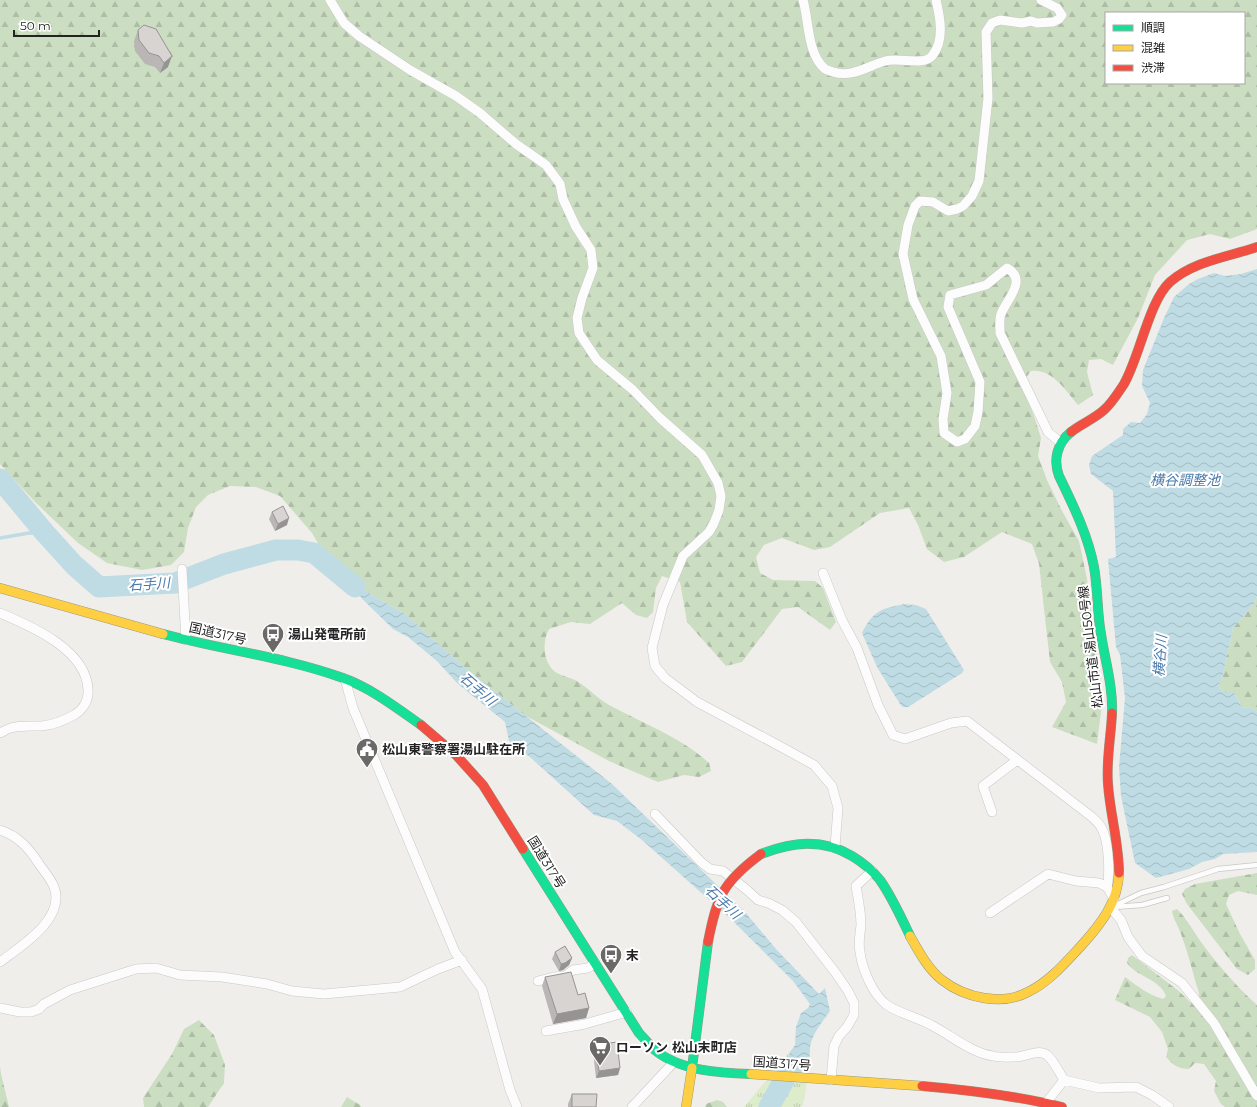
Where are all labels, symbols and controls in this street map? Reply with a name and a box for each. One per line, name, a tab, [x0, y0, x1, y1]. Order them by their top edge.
scale bar	[14, 12, 99, 38]
legend	[1105, 12, 1245, 84]
text: 50 m	[20, 18, 51, 33]
text: 順調	[1141, 20, 1165, 35]
text: 混雑	[1141, 40, 1165, 55]
text: 渋滞	[1141, 60, 1165, 75]
water label: 横谷調整池	[1150, 471, 1222, 489]
water label: 石手川	[127, 573, 173, 594]
street label: 松山市道 湯山50号線	[1075, 585, 1105, 709]
street label: 国道317号	[188, 619, 248, 647]
bus stop icon: 湯山発電所前	[260, 621, 286, 654]
place label: 湯山発電所前	[288, 626, 366, 642]
water label: 横谷川	[1150, 632, 1171, 678]
water label: 石手川	[456, 668, 501, 711]
public building icon: 松山東警察署湯山駐在所	[354, 736, 380, 769]
place label: 松山東警察署湯山駐在所	[382, 741, 525, 757]
street label: 国道317号	[525, 833, 569, 891]
water label: 石手川	[702, 881, 746, 924]
bus stop icon: 末	[598, 942, 624, 975]
place label: 末	[626, 947, 639, 963]
supermarket icon: ローソン 松山末町店	[587, 1034, 613, 1067]
place label: ローソン 松山末町店	[616, 1039, 737, 1055]
street label: 国道317号	[752, 1053, 812, 1073]

